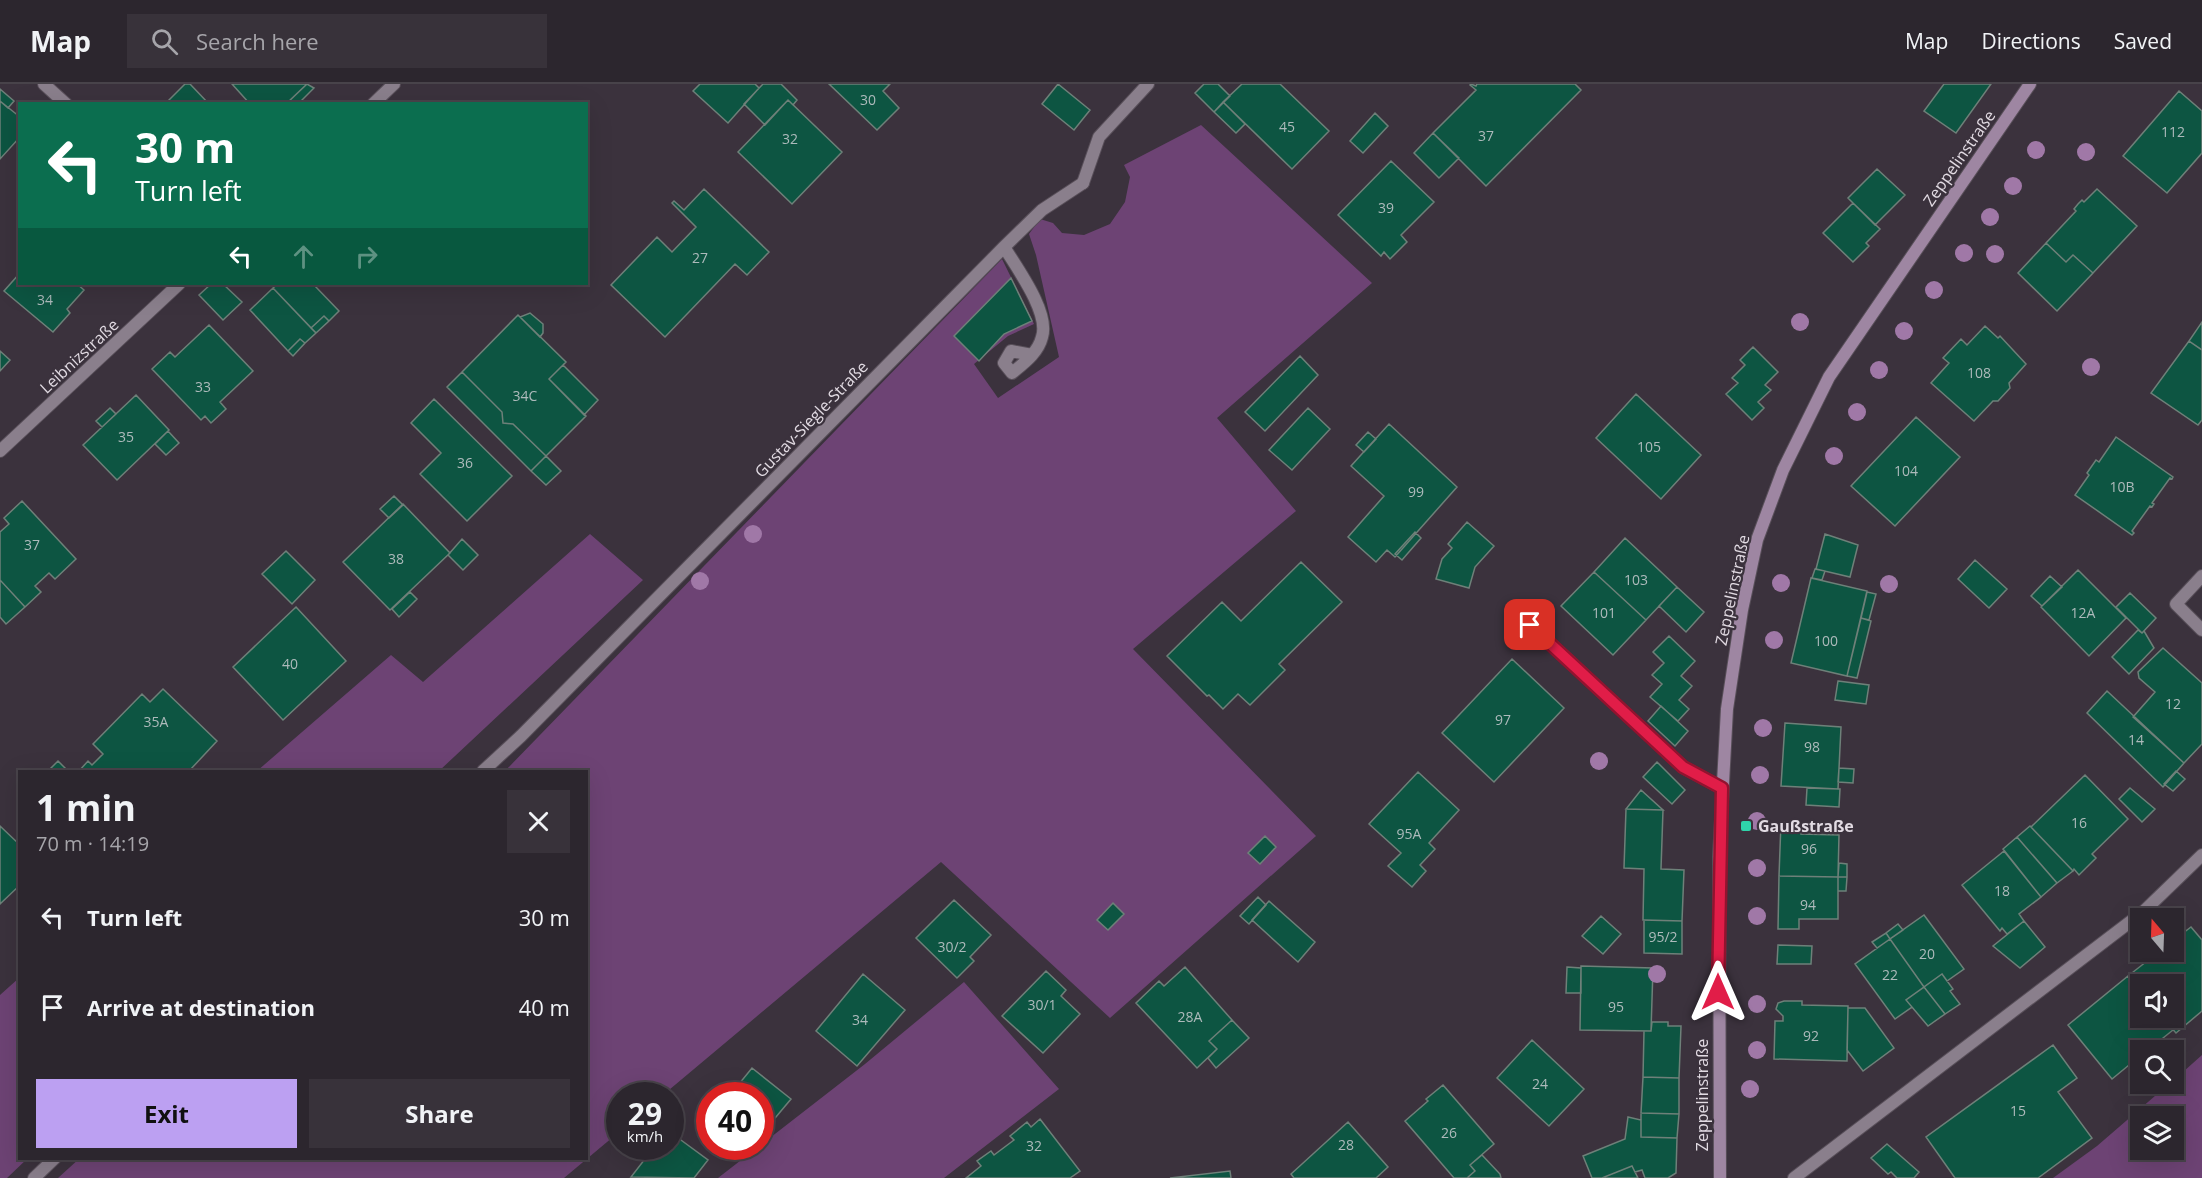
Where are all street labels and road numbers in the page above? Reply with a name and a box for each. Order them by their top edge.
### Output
street label: Zeppelinstraße [1918,106,2000,210]
street label: Leibnizstraße [35,314,123,398]
street label: Gustav-Siegle-Straße [749,356,873,482]
street label: Zeppelinstraße [1710,533,1754,647]
street label: Zeppelinstraße [1691,1039,1713,1151]

